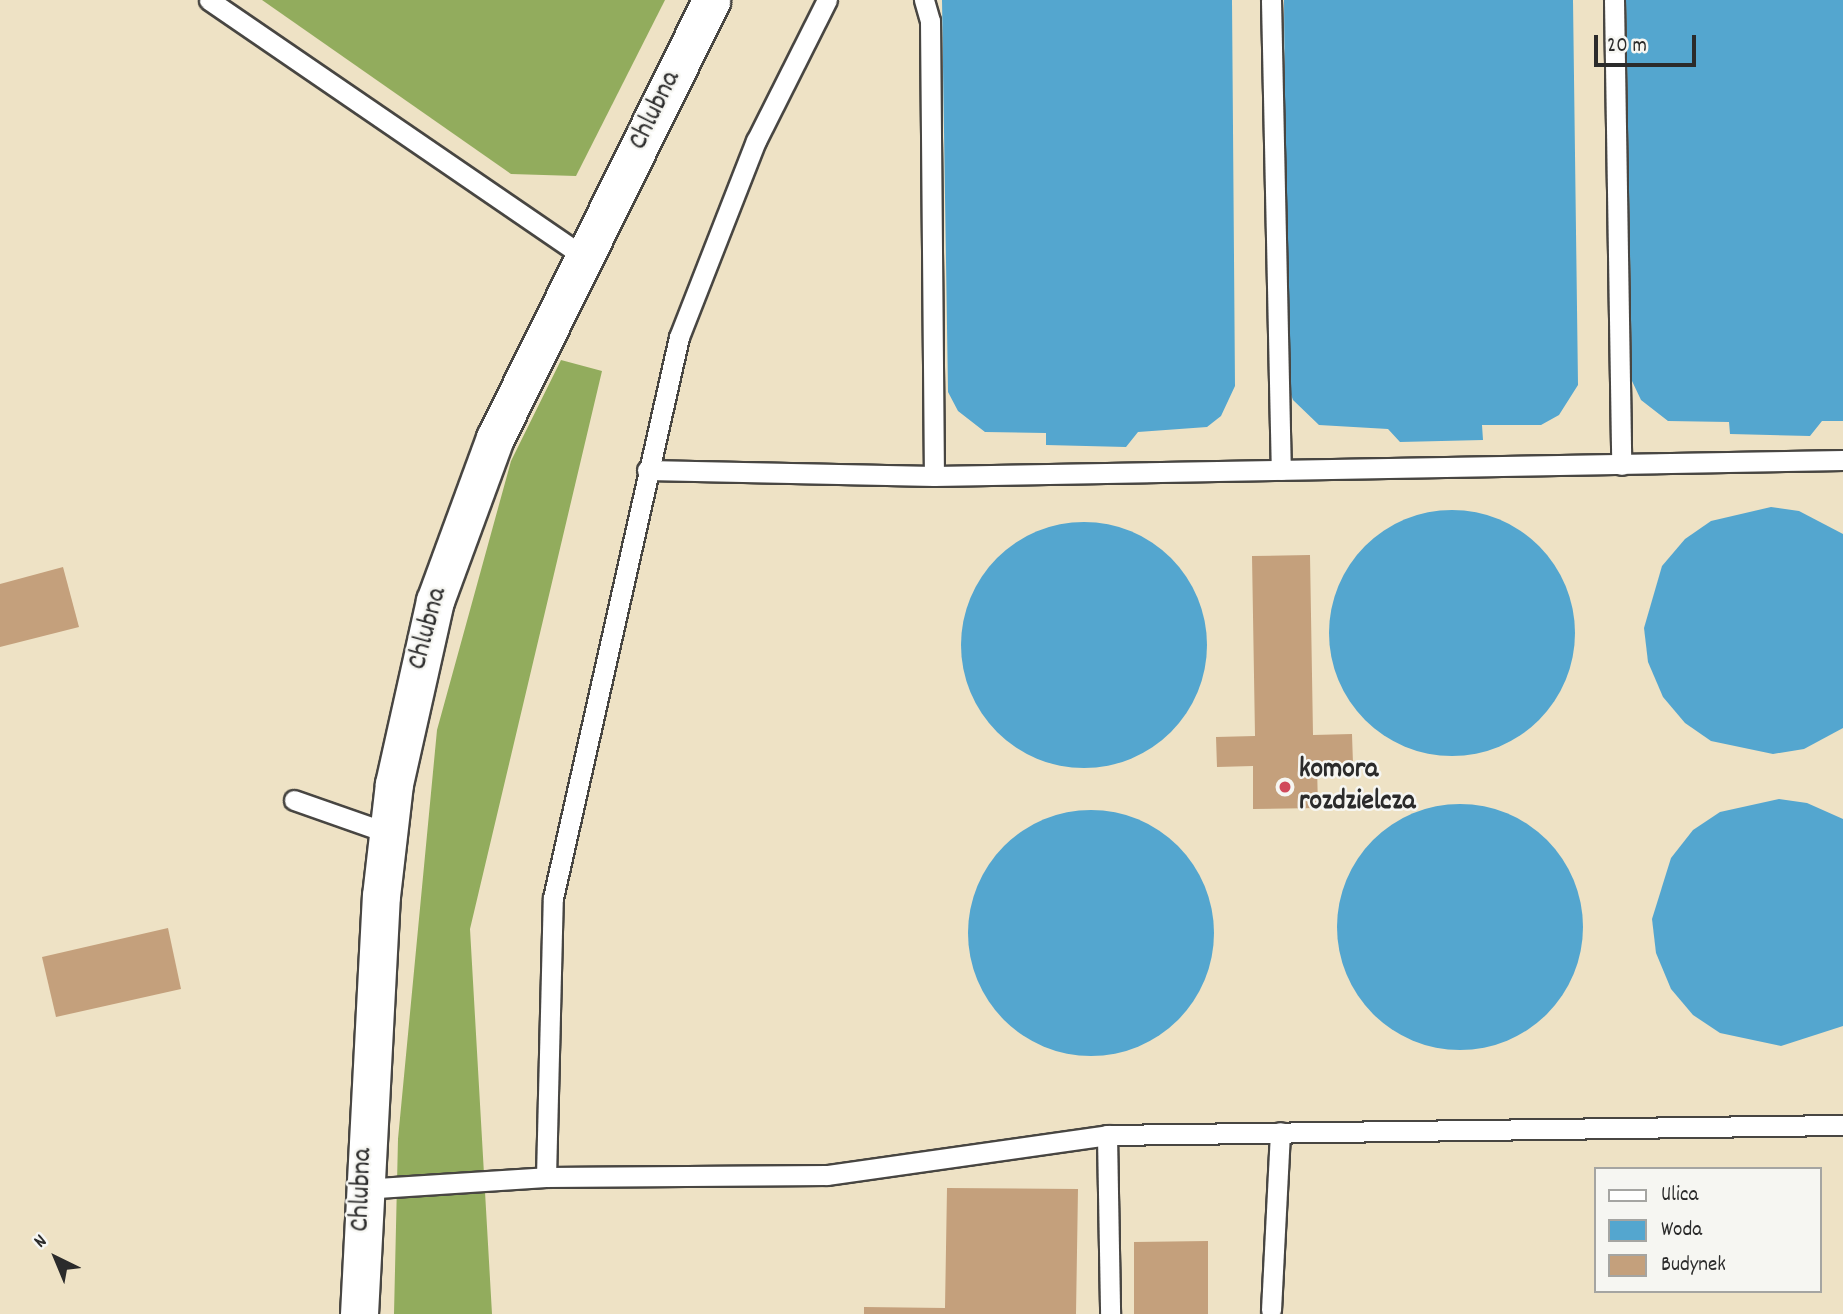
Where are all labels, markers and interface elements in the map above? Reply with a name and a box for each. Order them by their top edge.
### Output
scale bar [1598,21,1700,65]
text: 20 m [1607,32,1647,62]
street label: Chlubna [623,66,689,156]
street label: Chlubna [402,584,456,674]
place label: komora rozdzielcza [1299,754,1415,820]
marker: komora rozdzielcza [1277,779,1293,795]
street label: Chlubna [345,1148,381,1232]
legend [1594,1167,1822,1293]
text: Ulica [1661,1181,1698,1211]
text: Woda [1661,1216,1702,1246]
north arrow [21,1223,91,1293]
text: N [29,1229,54,1255]
text: Budynek [1661,1251,1726,1281]

